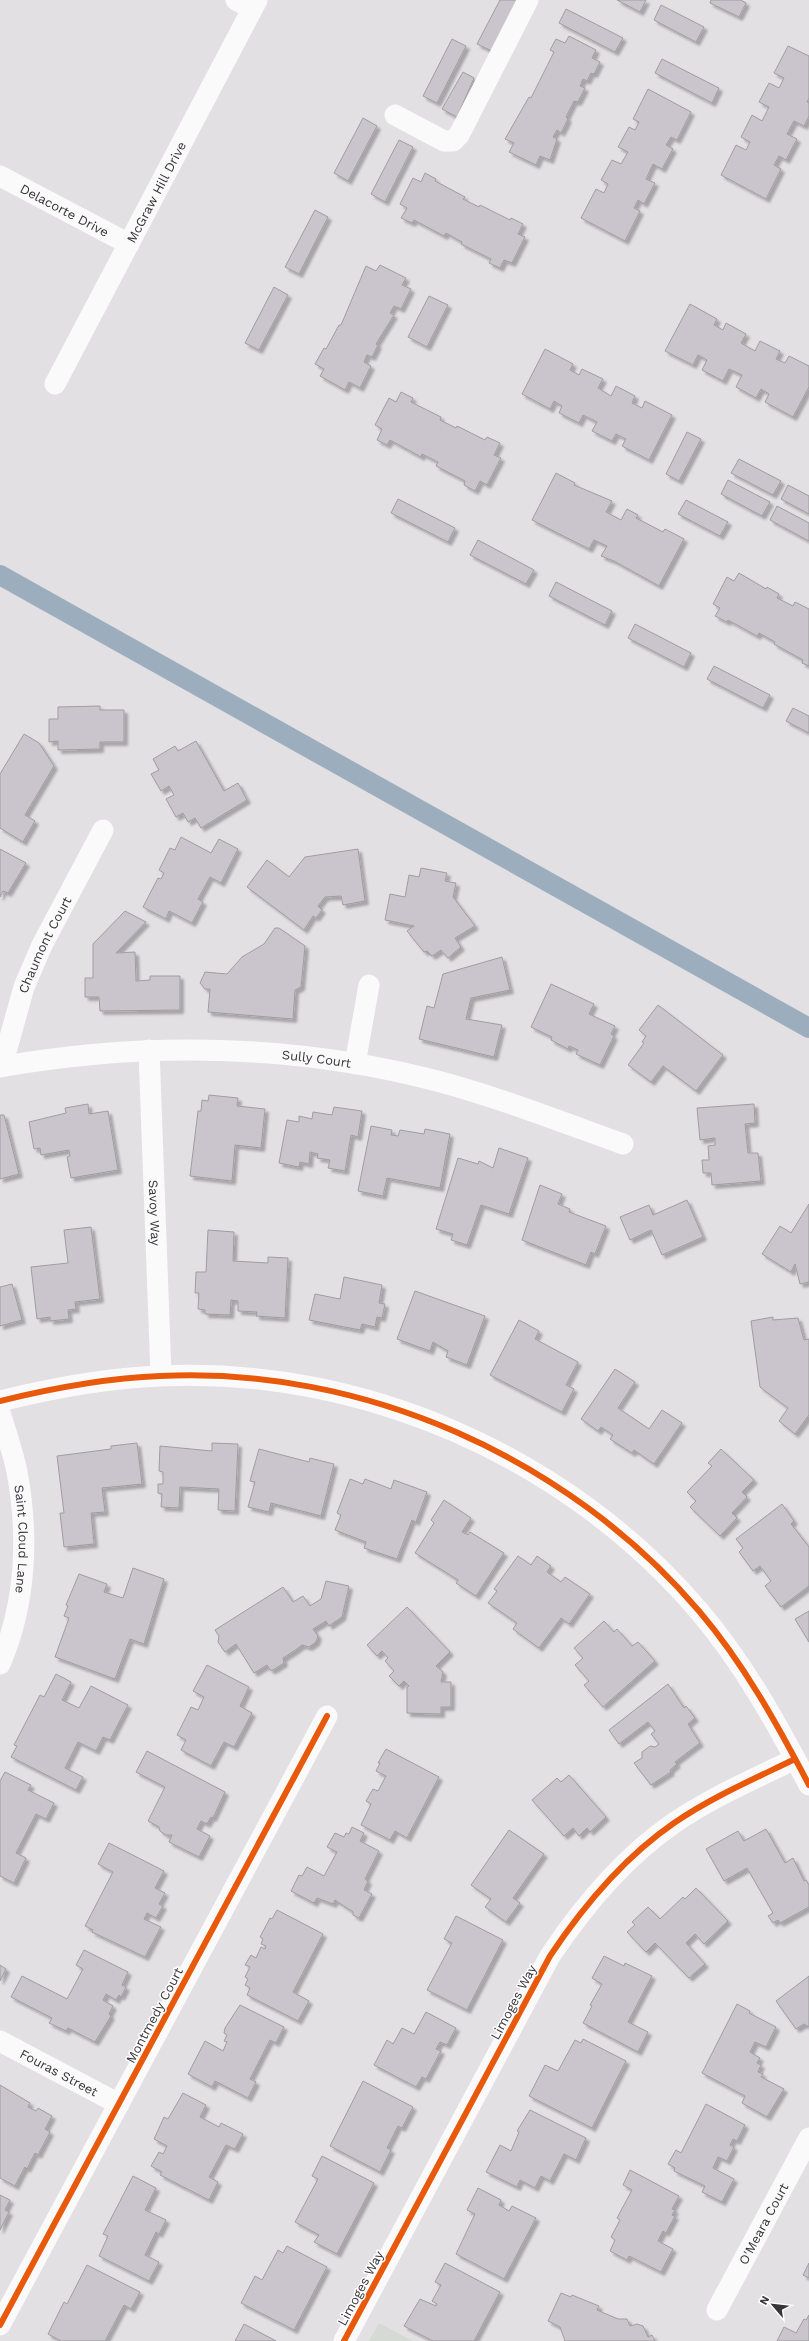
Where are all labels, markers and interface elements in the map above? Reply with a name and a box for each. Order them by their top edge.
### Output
street label: McGraw Hill Drive [124,139,189,245]
street label: Delacorte Drive [17,181,111,240]
street label: Chaumont Court [16,893,75,995]
street label: Sully Court [281,1047,353,1071]
street label: Savoy Way [146,1180,163,1246]
street label: Saint Cloud Lane [11,1484,31,1594]
street label: Limoges Way [487,1962,540,2042]
street label: Montmedy Court [123,1964,186,2066]
street label: Fouras Street [17,2046,101,2100]
street label: O'Meara Court [736,2180,792,2267]
street label: Limoges Way [334,2248,387,2328]
north arrow [753,2285,793,2325]
text: N [757,2294,772,2307]

